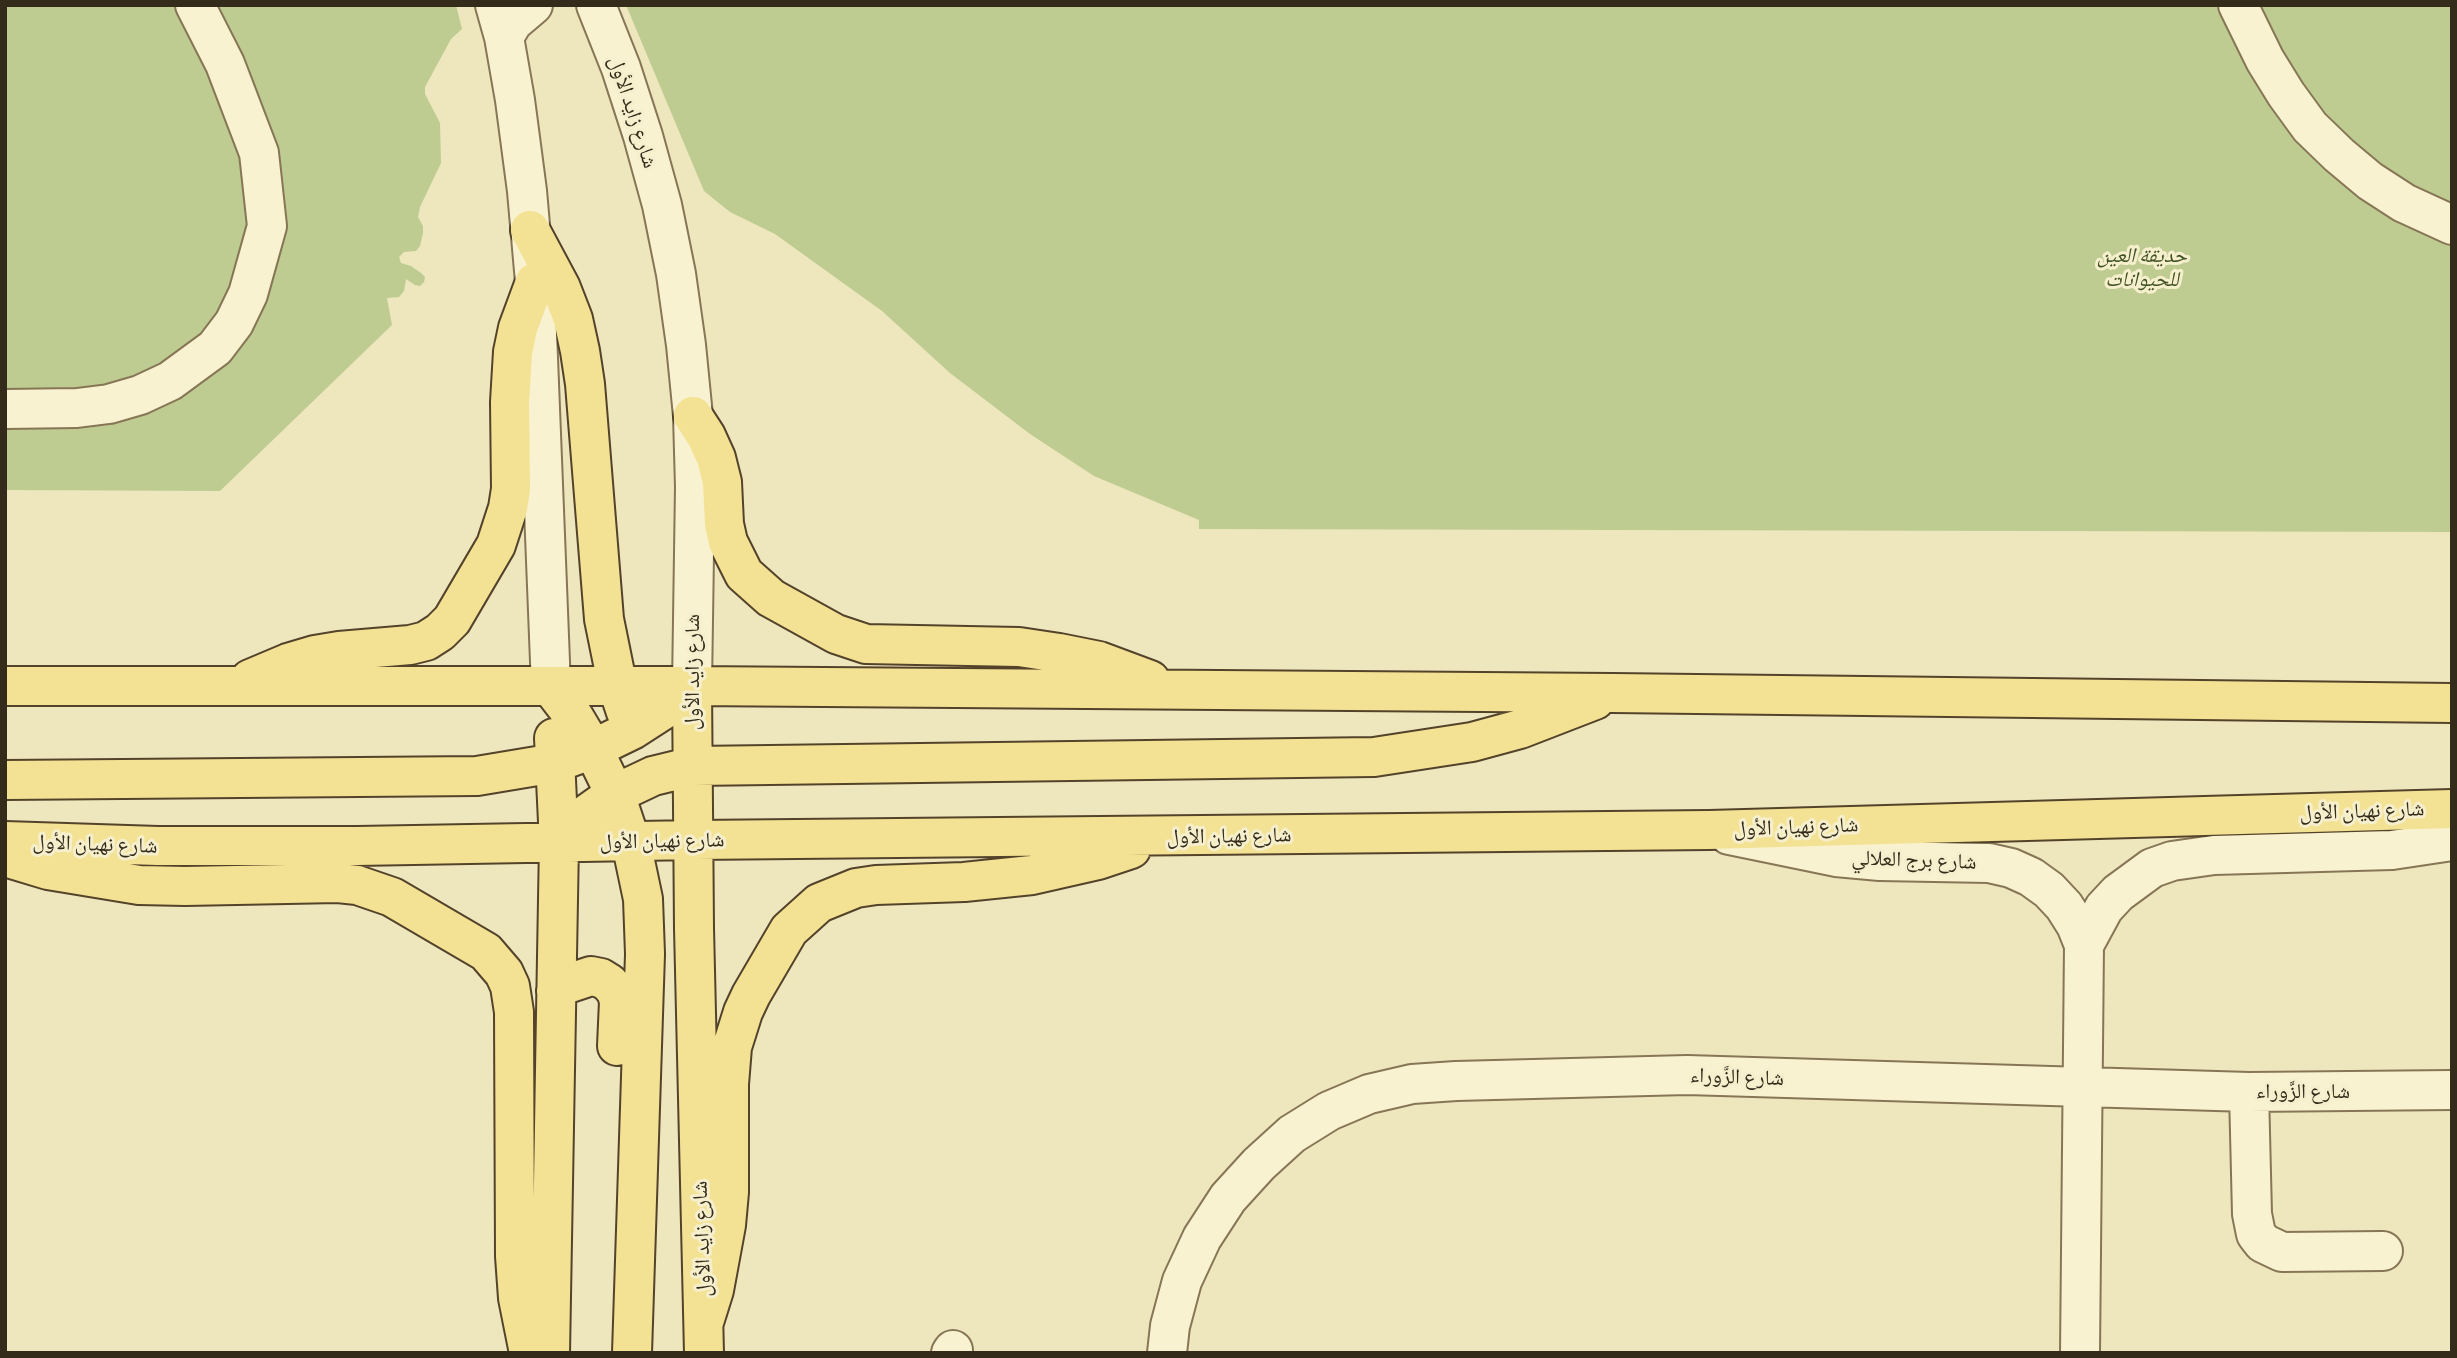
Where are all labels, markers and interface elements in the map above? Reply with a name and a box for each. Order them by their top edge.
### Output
street label: شارع زايد الأول [603,53,663,171]
park label: حديقة العين للحيوانات [2097,243,2187,293]
street label: شارع زايد الأول [680,614,706,730]
street label: شارع نهيان الأول [2299,796,2425,826]
street label: شارع نهيان الأول [1733,812,1859,842]
street label: شارع نهيان الأول [1166,822,1292,850]
street label: شارع نهيان الأول [599,827,725,855]
street label: شارع نهيان الأول [32,829,158,859]
street label: شارع برج العلالي [1851,845,1977,875]
street label: شارع الزَّوراء [1690,1063,1784,1091]
street label: شارع الزَّوراء [2256,1079,2350,1105]
street label: شارع زايد الأول [687,1180,717,1298]

